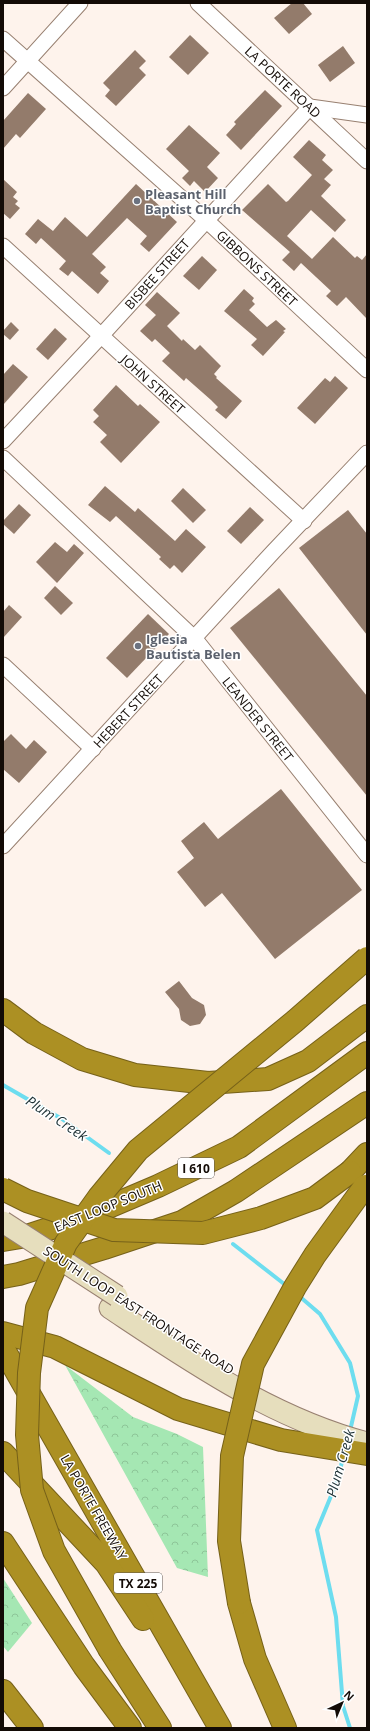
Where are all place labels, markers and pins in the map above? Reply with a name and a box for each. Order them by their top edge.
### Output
place label: Pleasant Hill Baptist Church [145,185,241,218]
marker: Pleasant Hill Baptist Church [132,196,142,206]
place label: Iglesia Bautista Belen [146,630,241,663]
marker: Iglesia Bautista Belen [133,641,143,651]

